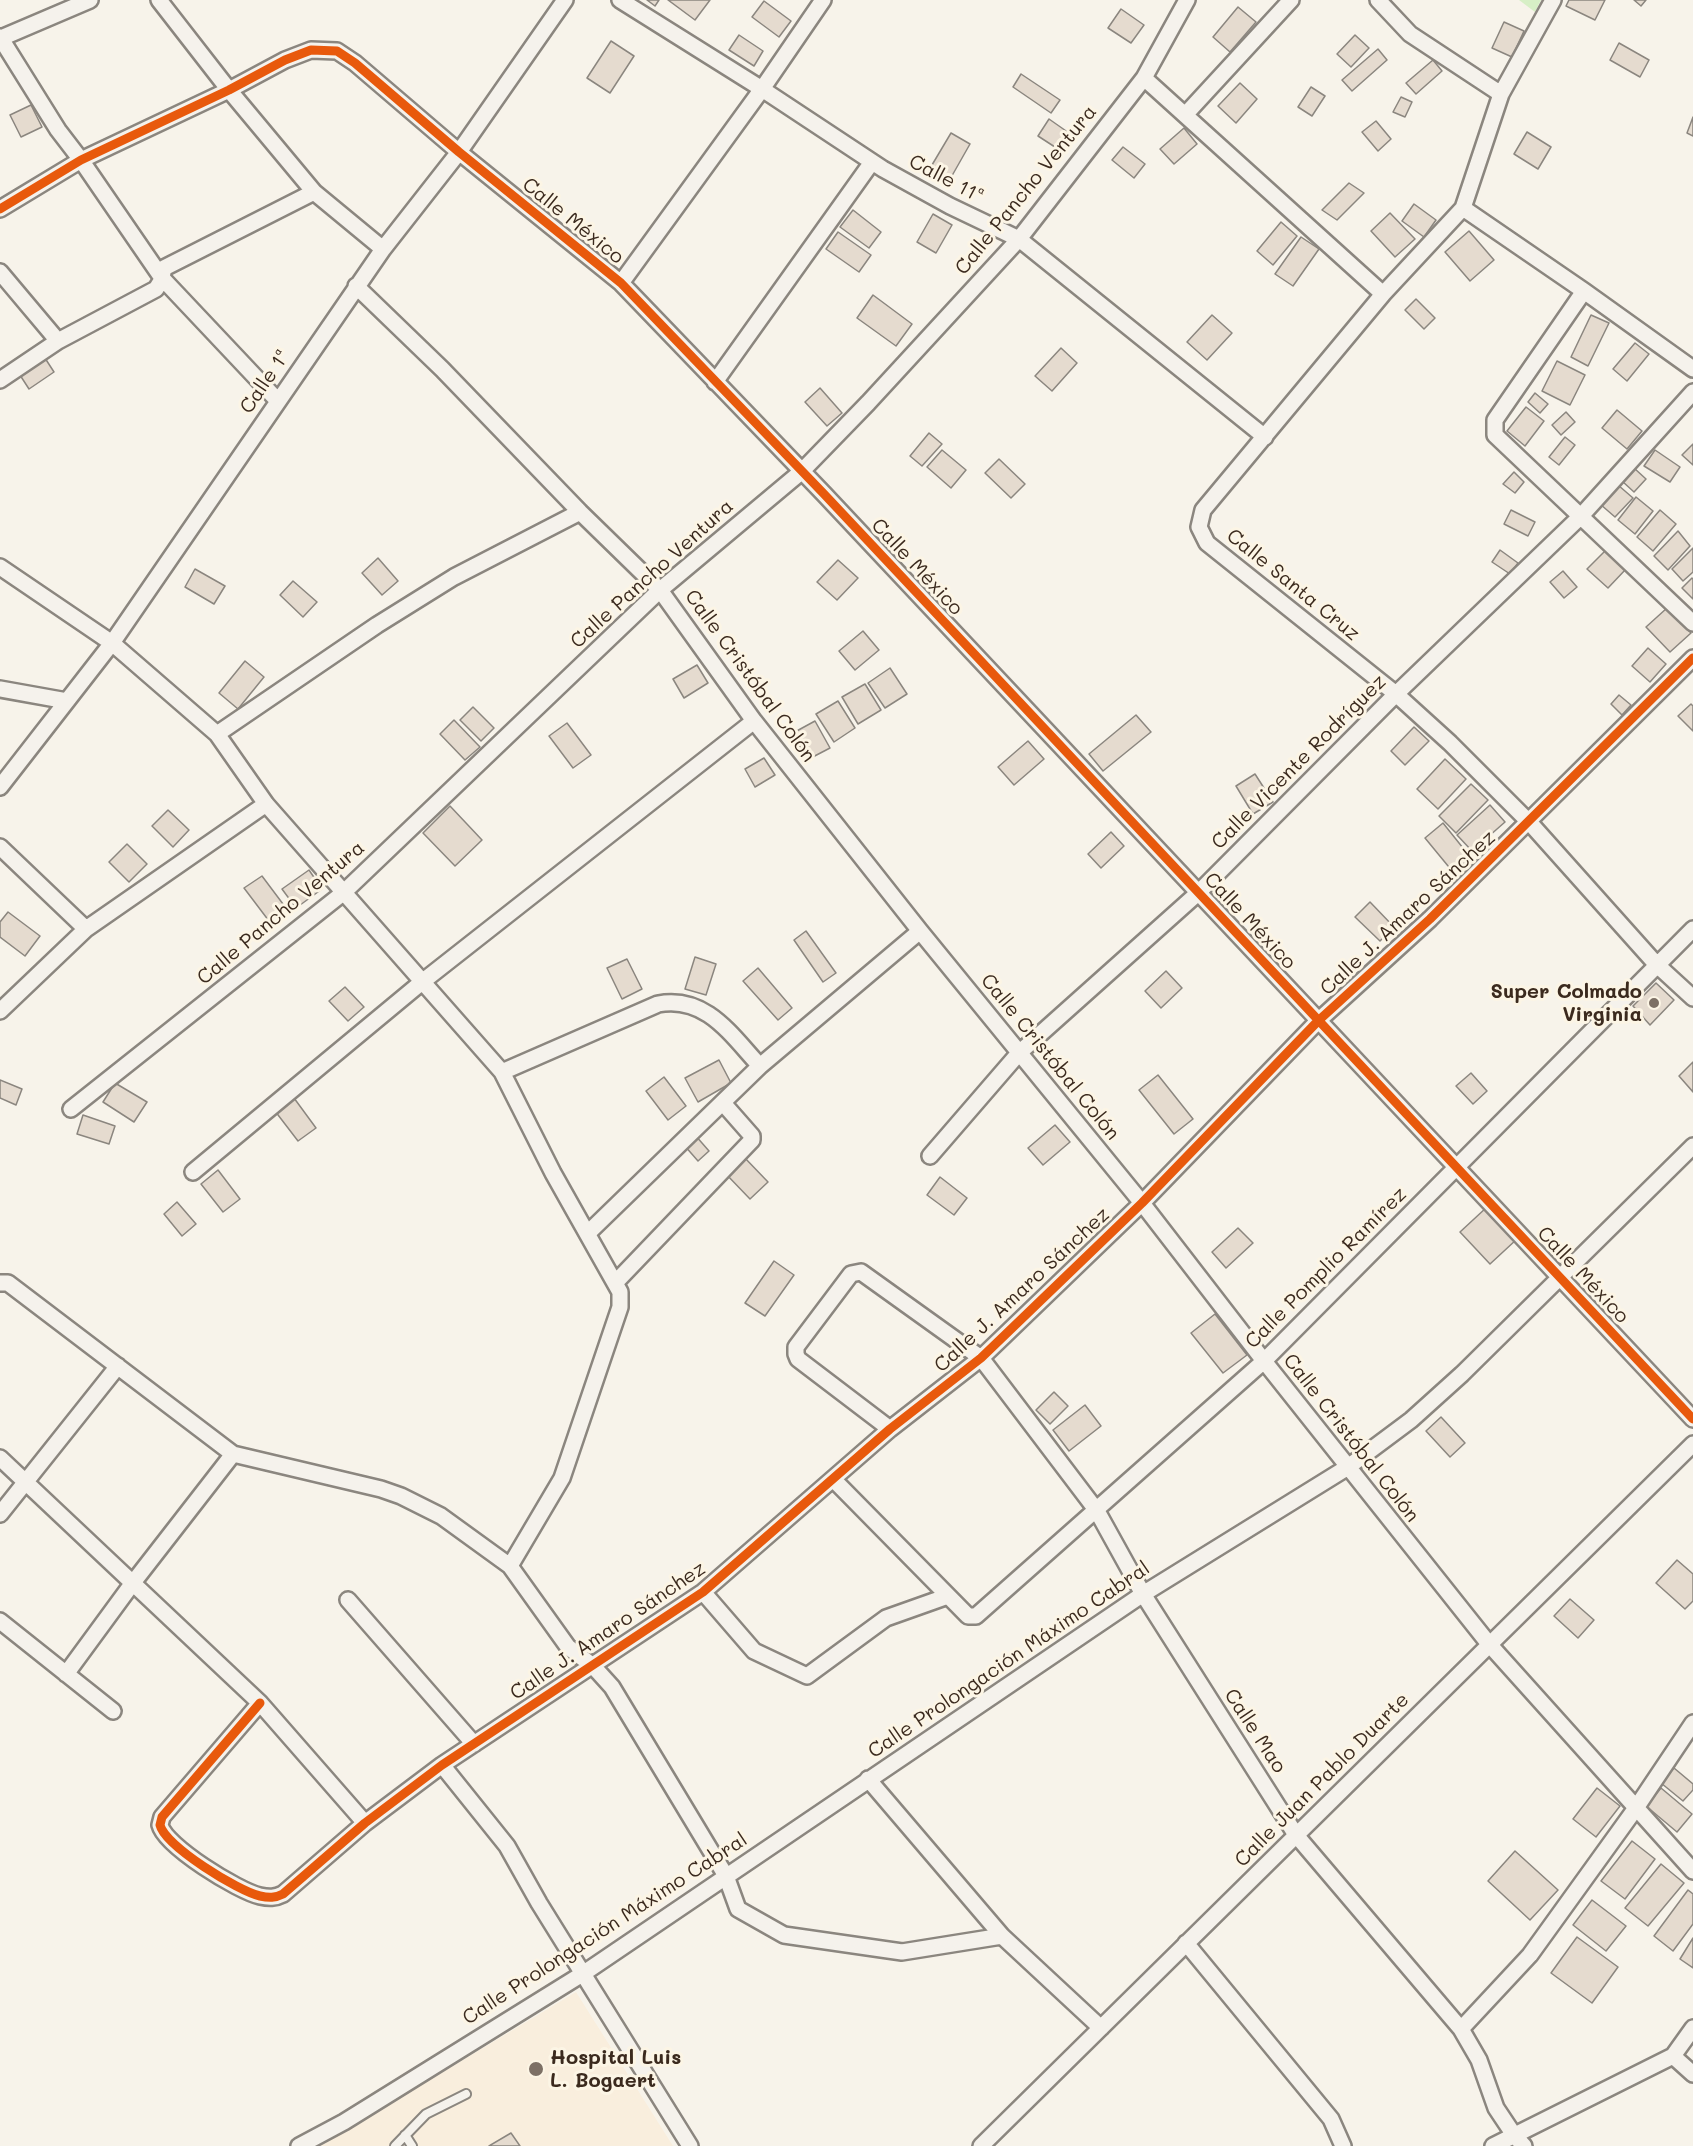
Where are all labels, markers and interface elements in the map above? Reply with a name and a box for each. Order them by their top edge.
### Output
street label: Calle Pancho Ventura [950,100,1102,280]
street label: Calle 11ª [905,149,987,209]
street label: Calle México [517,173,629,269]
street label: Calle 1ª [235,346,295,418]
street label: Calle Pancho Ventura [566,494,738,654]
street label: Calle México [866,514,968,620]
street label: Calle Santa Cruz [1222,524,1364,646]
street label: Calle Cristóbal Colón [679,585,821,767]
street label: Calle Vicente Rodríguez [1207,670,1391,854]
street label: Calle J. Amaro Sánchez [1315,826,1501,1000]
street label: Calle Pancho Ventura [192,836,370,990]
street label: Calle México [1199,868,1301,974]
street label: Calle Cristóbal Colón [976,969,1124,1145]
place label: Super Colmado Virginia [1491,980,1642,1027]
marker: Super Colmado Virginia [1647,996,1661,1010]
street label: Calle Pomplio Ramírez [1240,1182,1412,1354]
street label: Calle J. Amaro Sánchez [929,1203,1115,1377]
street label: Calle México [1532,1222,1634,1328]
street label: Calle Cristóbal Colón [1278,1349,1424,1527]
street label: Calle Prolongación Máximo Cabral [864,1556,1154,1764]
street label: Calle J. Amaro Sánchez [506,1557,710,1705]
street label: Calle Mao [1219,1684,1291,1778]
street label: Calle Juan Pablo Duarte [1230,1688,1414,1872]
street label: Calle Prolongación Máximo Cabral [458,1828,752,2030]
place label: Hospital Luis L. Bogaert [550,2046,681,2093]
marker: Hospital Luis L. Bogaert [527,2060,545,2078]

